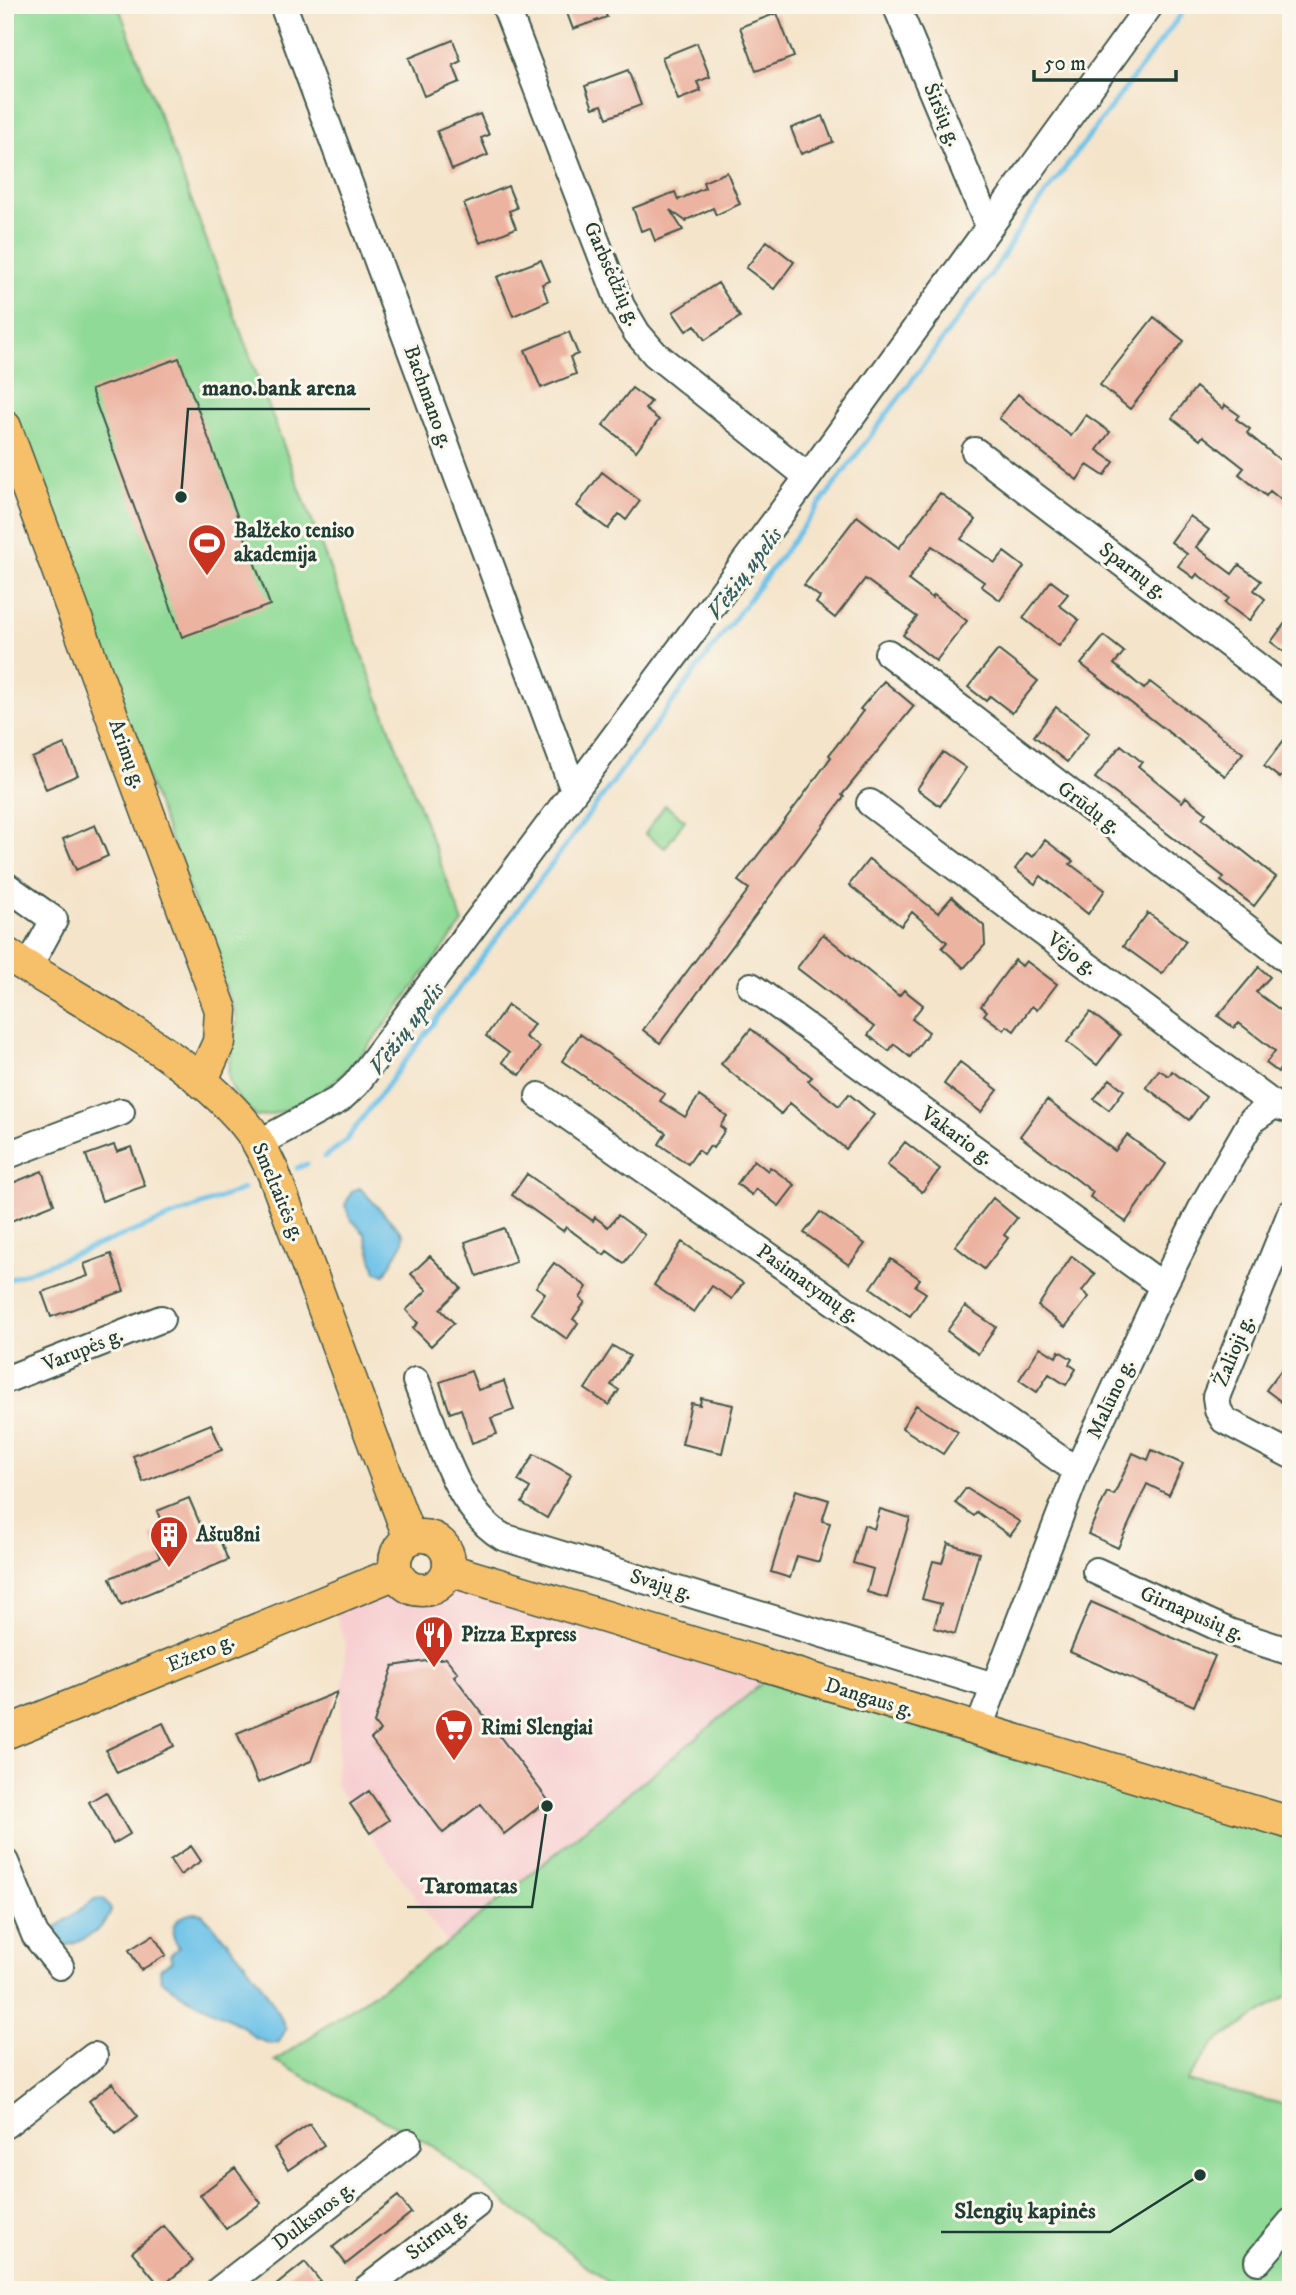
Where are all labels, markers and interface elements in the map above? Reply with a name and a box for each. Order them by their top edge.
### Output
scale bar [1034,38,1175,82]
text: 50 m [1044,51,1086,77]
street label: Širšių g. [917,79,969,151]
street label: Garbsėdžių g. [577,218,647,330]
street label: Bachmano g. [397,342,459,452]
callout: mano.bank arena [188,365,370,409]
text: mano.bank arena [202,374,357,403]
place label: Balžeko teniso akademija [234,518,354,569]
water label: Vėžių upelis [701,521,790,626]
sports icon: Balžeko teniso akademija [186,522,228,577]
street label: Sparnų g. [1094,537,1172,605]
street label: Arimų g. [102,716,152,792]
street label: Grūdų g. [1052,776,1126,840]
street label: Vėjo g. [1041,926,1102,981]
water label: Vėžių upelis [363,976,452,1081]
street label: Vakario g. [915,1100,998,1171]
street label: Smeltaitės g. [246,1139,310,1245]
street label: Pasimatymų g. [751,1239,865,1329]
street label: Žalioji g. [1206,1311,1260,1390]
street label: Varupės g. [38,1322,127,1378]
street label: Malūno g. [1081,1355,1141,1443]
building icon: Aštu8ni [148,1514,190,1569]
place label: Aštu8ni [195,1522,261,1548]
street label: Svajų g. [627,1563,695,1607]
street label: Girnapusių g. [1136,1580,1248,1648]
restaurant icon: Pizza Express [413,1614,455,1669]
place label: Pizza Express [461,1622,576,1648]
street label: Ežero g. [163,1628,239,1678]
street label: Dangaus g. [821,1672,917,1724]
supermarket icon: Rimi Slengiai [433,1707,475,1762]
place label: Rimi Slengiai [481,1715,594,1741]
callout: Taromatas [407,1863,532,1907]
text: Taromatas [420,1872,518,1901]
street label: Dulksnos g. [268,2176,360,2256]
callout: Slengių kapinės [941,2188,1110,2232]
text: Slengių kapinės [954,2197,1096,2226]
street label: Stirnų g. [401,2202,473,2266]

